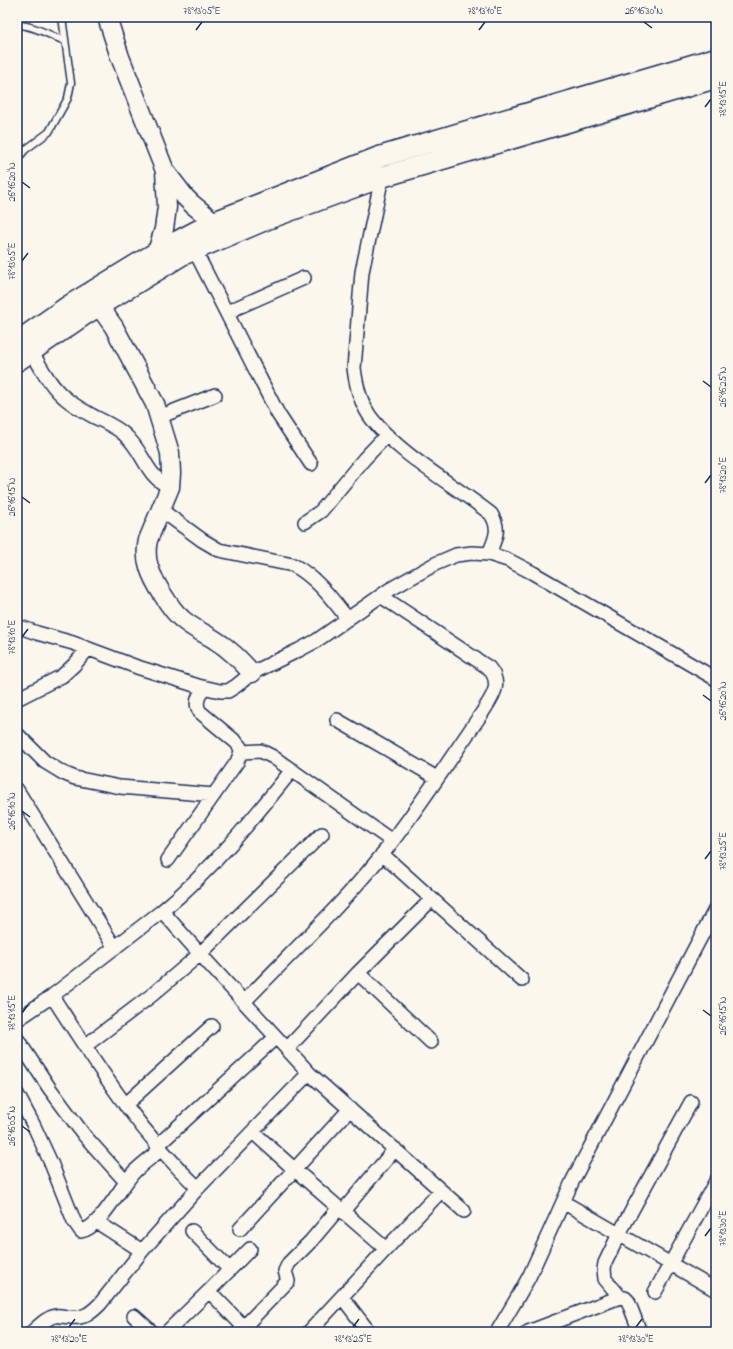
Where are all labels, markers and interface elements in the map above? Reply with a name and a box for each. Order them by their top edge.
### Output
text: 78°13'05"E [183,4,221,19]
text: 78°13'10"E [468,4,502,19]
text: 26°16'30"N [625,4,663,19]
text: 78°13'15"E [716,81,731,117]
text: 26°16'20"N [5,162,20,202]
text: 78°13'05"E [5,242,20,280]
text: 26°16'25"N [716,367,731,407]
text: 78°13'20"E [716,457,731,493]
text: 26°16'15"N [5,477,20,516]
text: 78°13'10"E [5,620,20,654]
text: 26°16'20"N [716,681,731,721]
text: 26°16'10"N [5,792,20,830]
text: 78°13'25"E [716,832,731,870]
text: 78°13'15"E [5,995,20,1031]
text: 26°16'15"N [716,996,731,1035]
text: 26°16'05"N [5,1106,20,1146]
text: 78°13'30"E [716,1210,731,1246]
text: 78°13'20"E [51,1332,87,1347]
text: 78°13'25"E [334,1332,372,1347]
text: 78°13'30"E [618,1332,654,1347]

